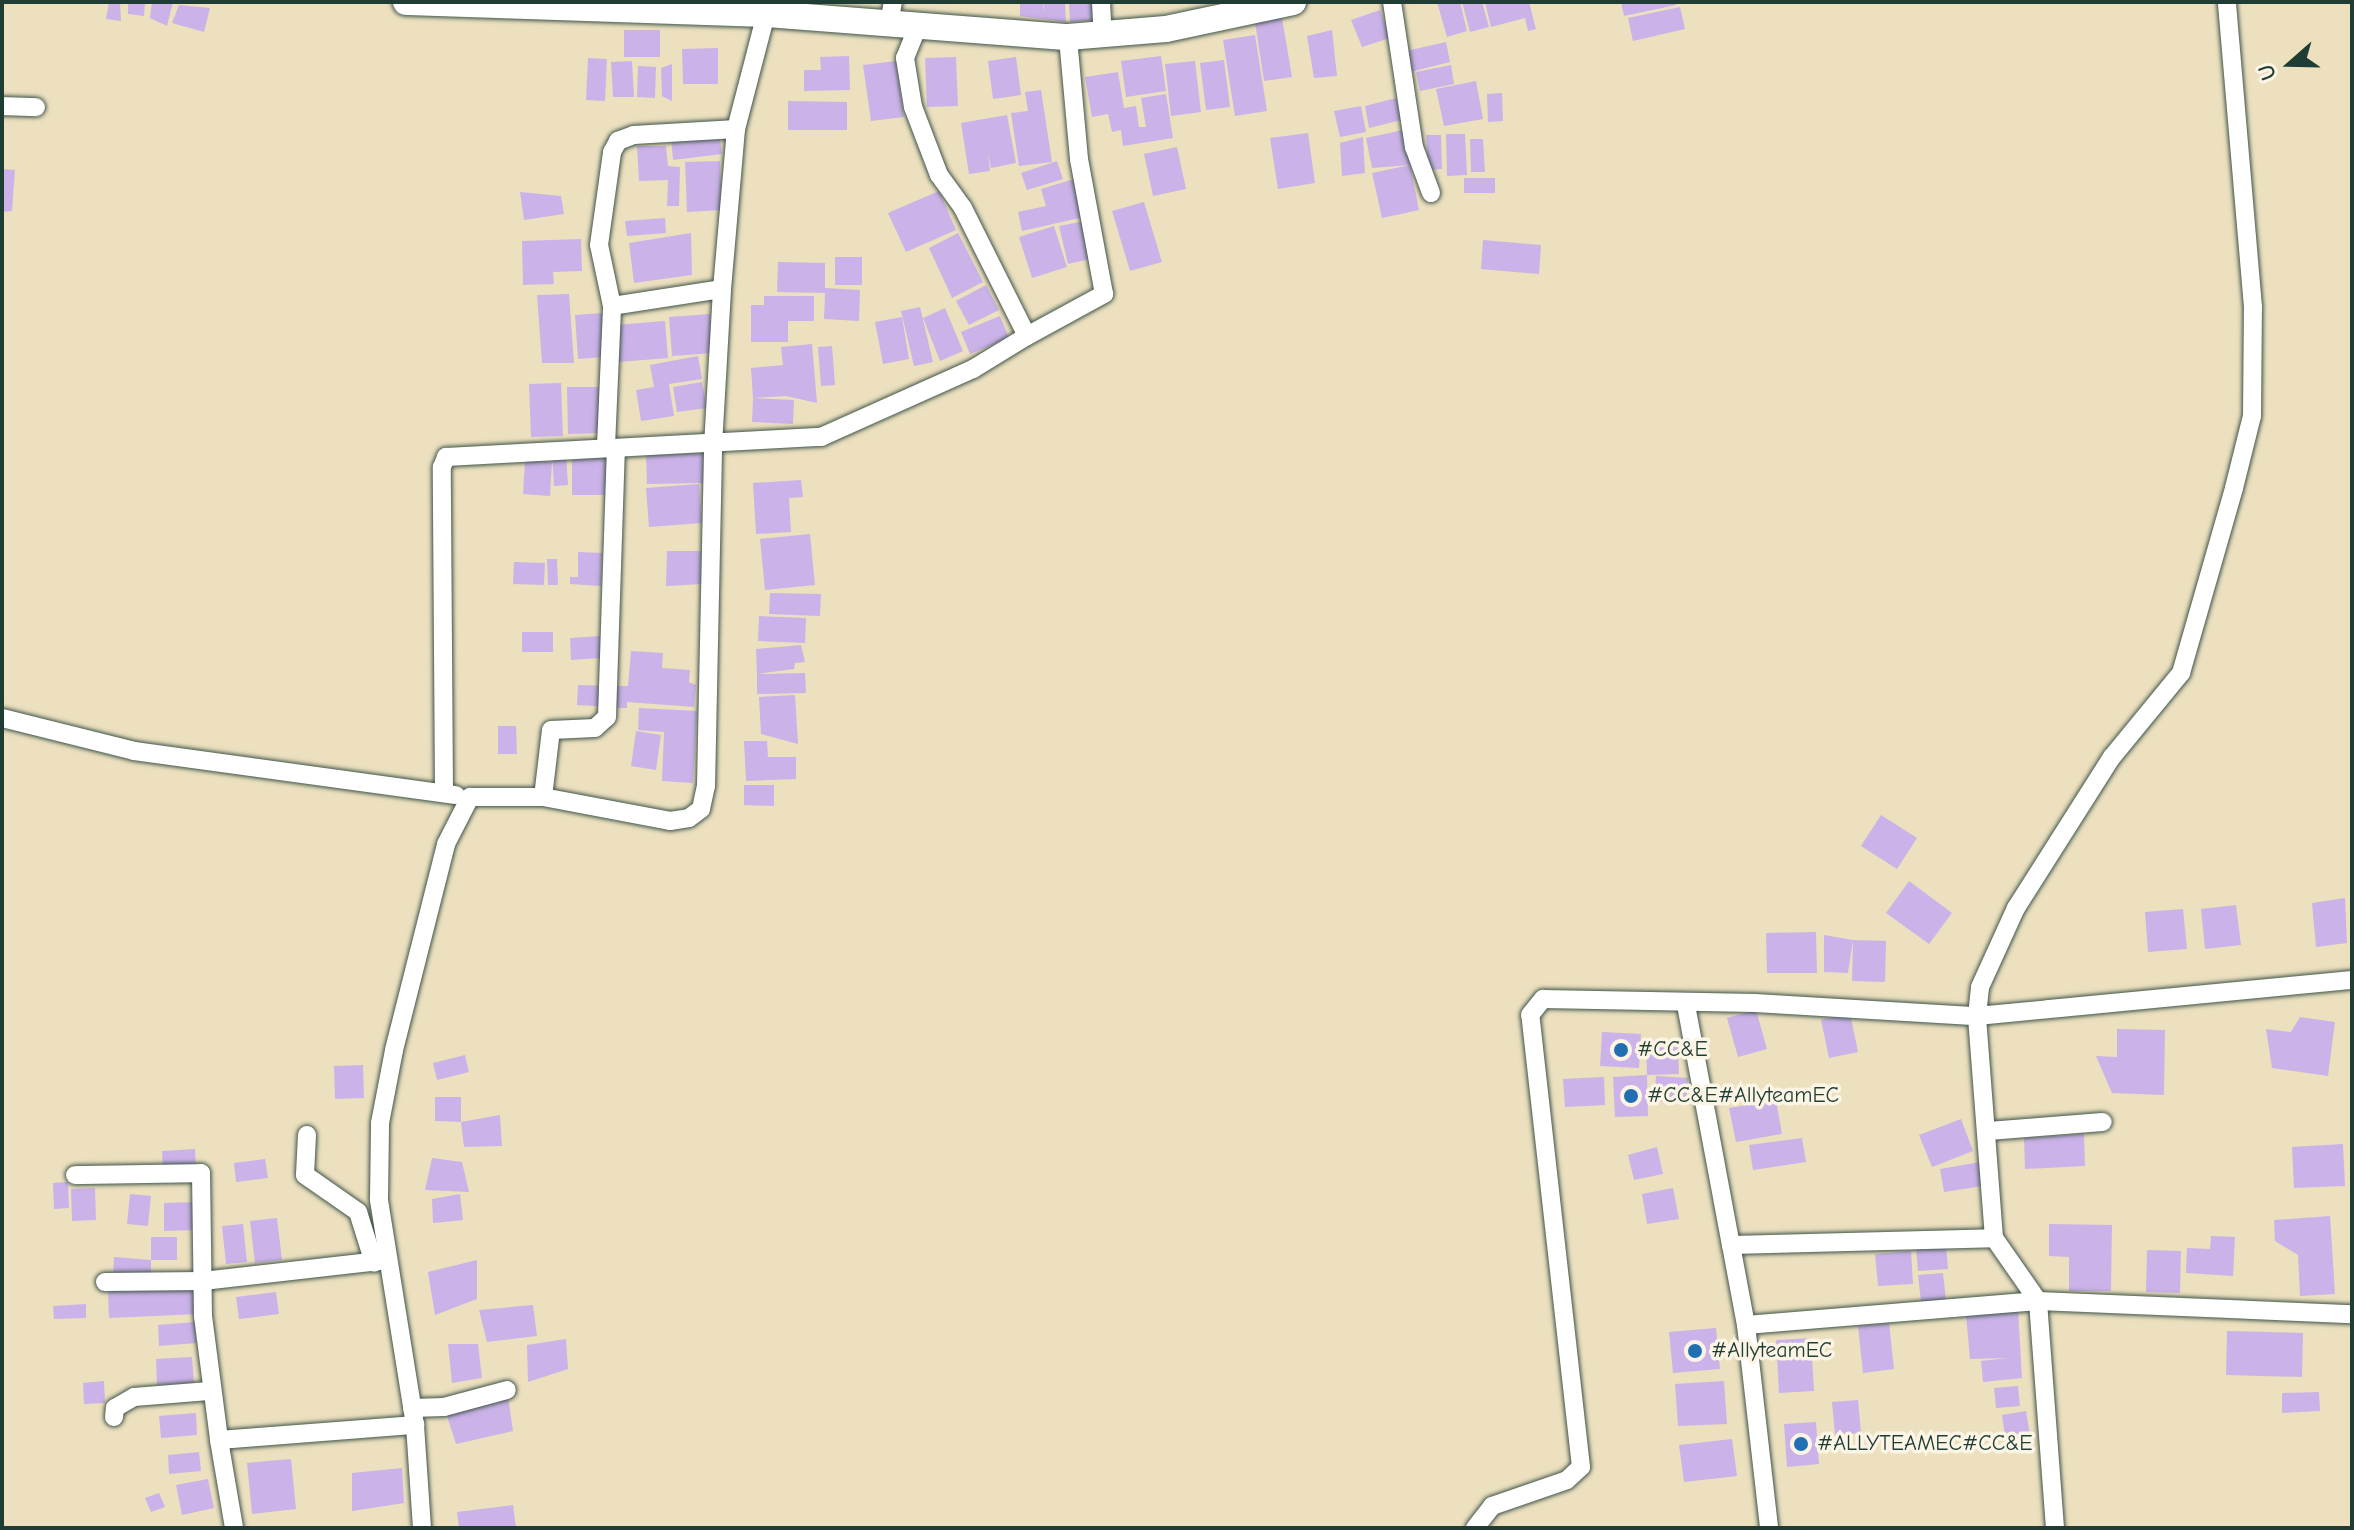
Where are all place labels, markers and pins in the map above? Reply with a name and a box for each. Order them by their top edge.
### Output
place label: #CC&E [1637,1037,1708,1063]
marker: #CC&E [1612,1041,1630,1059]
place label: #CC&E#AllyteamEC [1647,1083,1839,1109]
marker: #CC&E#AllyteamEC [1622,1087,1640,1105]
place label: #AllyteamEC [1711,1338,1832,1364]
marker: #AllyteamEC [1686,1342,1704,1360]
place label: #ALLYTEAMEC#CC&E [1817,1431,2033,1457]
marker: #ALLYTEAMEC#CC&E [1792,1435,1810,1453]

